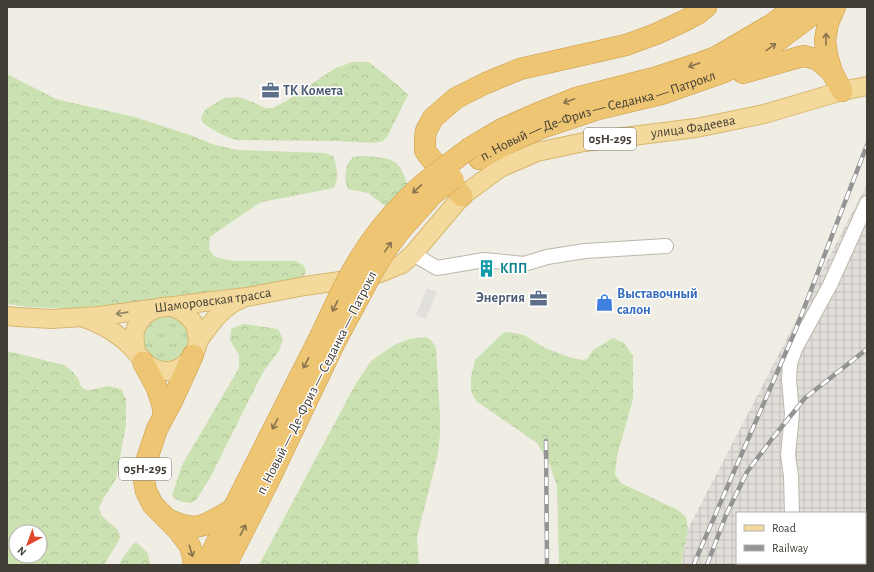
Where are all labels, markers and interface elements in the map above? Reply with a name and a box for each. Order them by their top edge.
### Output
one-way arrow [822,33,830,46]
one-way arrow [765,43,776,51]
one-way arrow [688,62,701,69]
street label: п. Новый — Де-Фриз — Седанка — Патрокл [478,69,717,164]
office icon: ТК Комета [260,81,280,101]
place label: ТК Комета [283,84,344,98]
one-way arrow [564,98,576,105]
street label: улица Фадеева [649,113,737,141]
road number: 05Н-295 [584,128,636,150]
one-way arrow [413,184,423,193]
one-way arrow [384,242,392,253]
building icon: КПП [477,259,497,279]
place label: КПП [500,262,527,276]
street label: п. Новый — Де-Фриз — Седанка — Патрокл [254,269,380,497]
street label: Шаморовская трасса [154,285,273,316]
place label: Выставочный салон [617,287,698,317]
office icon: Энергия [528,288,548,308]
place label: Энергия [476,291,525,305]
shop icon: Выставочный салон [594,292,614,312]
one-way arrow [331,299,338,311]
one-way arrow [116,309,129,317]
one-way arrow [302,357,310,369]
one-way arrow [271,418,278,430]
road number: 05Н-295 [119,458,171,480]
legend [736,512,866,564]
text: Road [772,522,796,534]
north arrow [8,524,48,564]
one-way arrow [240,524,247,536]
text: Railway [772,542,808,555]
text: N [15,545,28,558]
one-way arrow [188,545,195,558]

